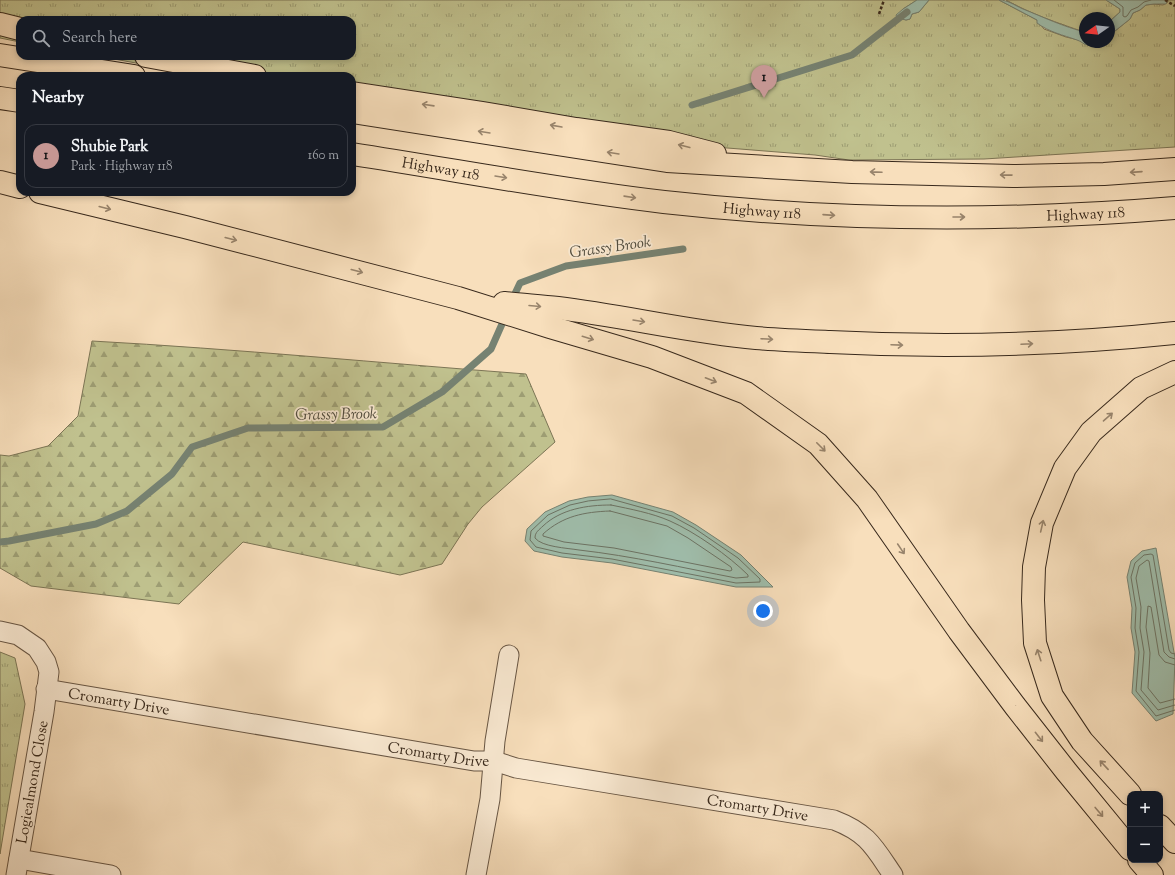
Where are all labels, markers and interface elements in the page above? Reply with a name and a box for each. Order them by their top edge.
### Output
north arrow [1079,12,1115,48]
search box [16,16,356,60]
icon: search [30,27,52,49]
text: Search here [62,28,137,49]
pin: 1 [751,65,777,98]
text: Nearby [32,86,84,110]
one-way arrow [422,101,435,109]
one-way arrow [550,122,563,130]
one-way arrow [478,128,491,136]
text: Shubie Park [71,137,148,158]
one-way arrow [678,142,691,150]
text: 1 [44,147,48,165]
text: 160 m [308,147,339,165]
one-way arrow [607,149,620,157]
street label: Highway 118 [400,153,481,187]
text: Park · Highway 118 [71,158,173,176]
one-way arrow [1130,168,1143,175]
one-way arrow [870,169,883,176]
one-way arrow [1000,172,1013,179]
one-way arrow [494,173,507,181]
one-way arrow [623,193,636,201]
street label: Highway 118 [722,199,802,225]
street label: Highway 118 [1046,203,1126,228]
one-way arrow [98,204,111,212]
one-way arrow [822,211,835,218]
one-way arrow [952,213,965,221]
water label: Grassy Brook [568,231,652,266]
one-way arrow [225,236,238,243]
one-way arrow [351,268,364,275]
one-way arrow [528,302,541,310]
one-way arrow [632,317,645,325]
one-way arrow [581,335,594,342]
one-way arrow [760,335,773,342]
one-way arrow [1020,340,1033,347]
one-way arrow [890,341,903,348]
one-way arrow [704,376,716,384]
water label: Grassy Brook [295,403,377,428]
one-way arrow [1103,412,1113,421]
one-way arrow [816,442,826,452]
one-way arrow [1039,520,1046,533]
one-way arrow [897,543,905,554]
your location [753,601,773,621]
one-way arrow [1035,648,1042,661]
street label: Cromarty Drive [66,684,171,722]
street label: Logiealmond Close [12,719,55,846]
one-way arrow [1035,731,1043,742]
street label: Cromarty Drive [386,738,489,773]
one-way arrow [1099,760,1108,770]
street label: Cromarty Drive [705,790,810,828]
map controls [1127,791,1163,863]
button: + [1127,791,1163,827]
one-way arrow [1095,806,1104,817]
button: − [1127,827,1163,863]

